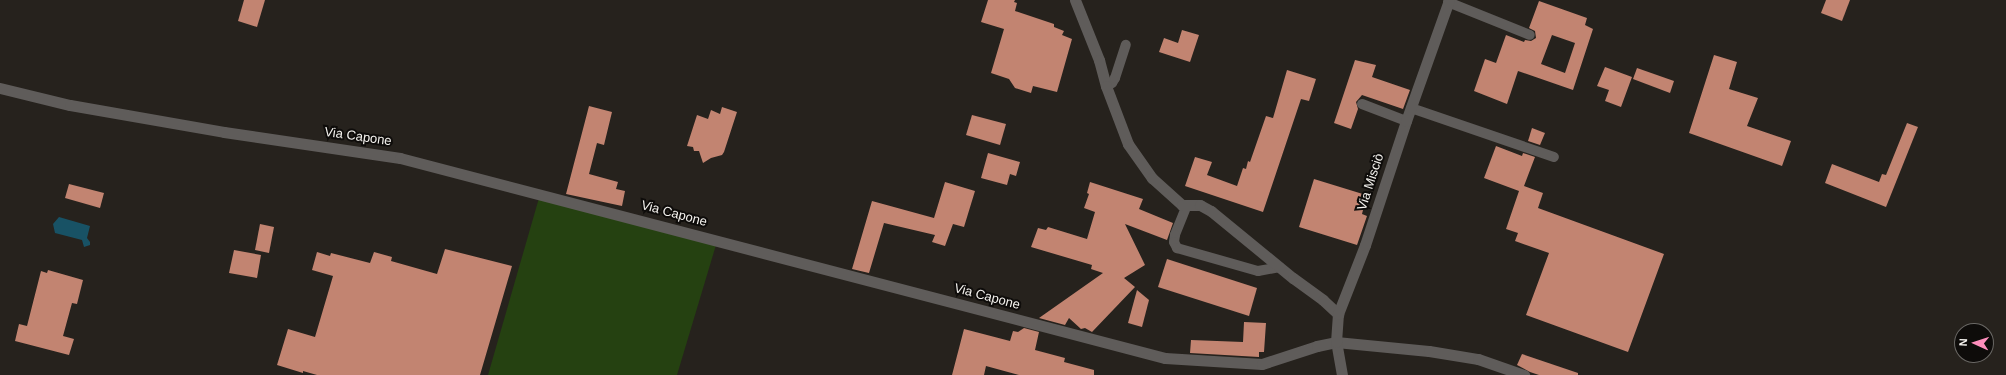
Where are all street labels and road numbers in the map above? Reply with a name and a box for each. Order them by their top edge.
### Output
street label: Via Capone [323,125,393,149]
street label: Via Misciò [1354,152,1388,212]
street label: Via Capone [639,198,709,230]
street label: Via Capone [952,281,1022,313]

